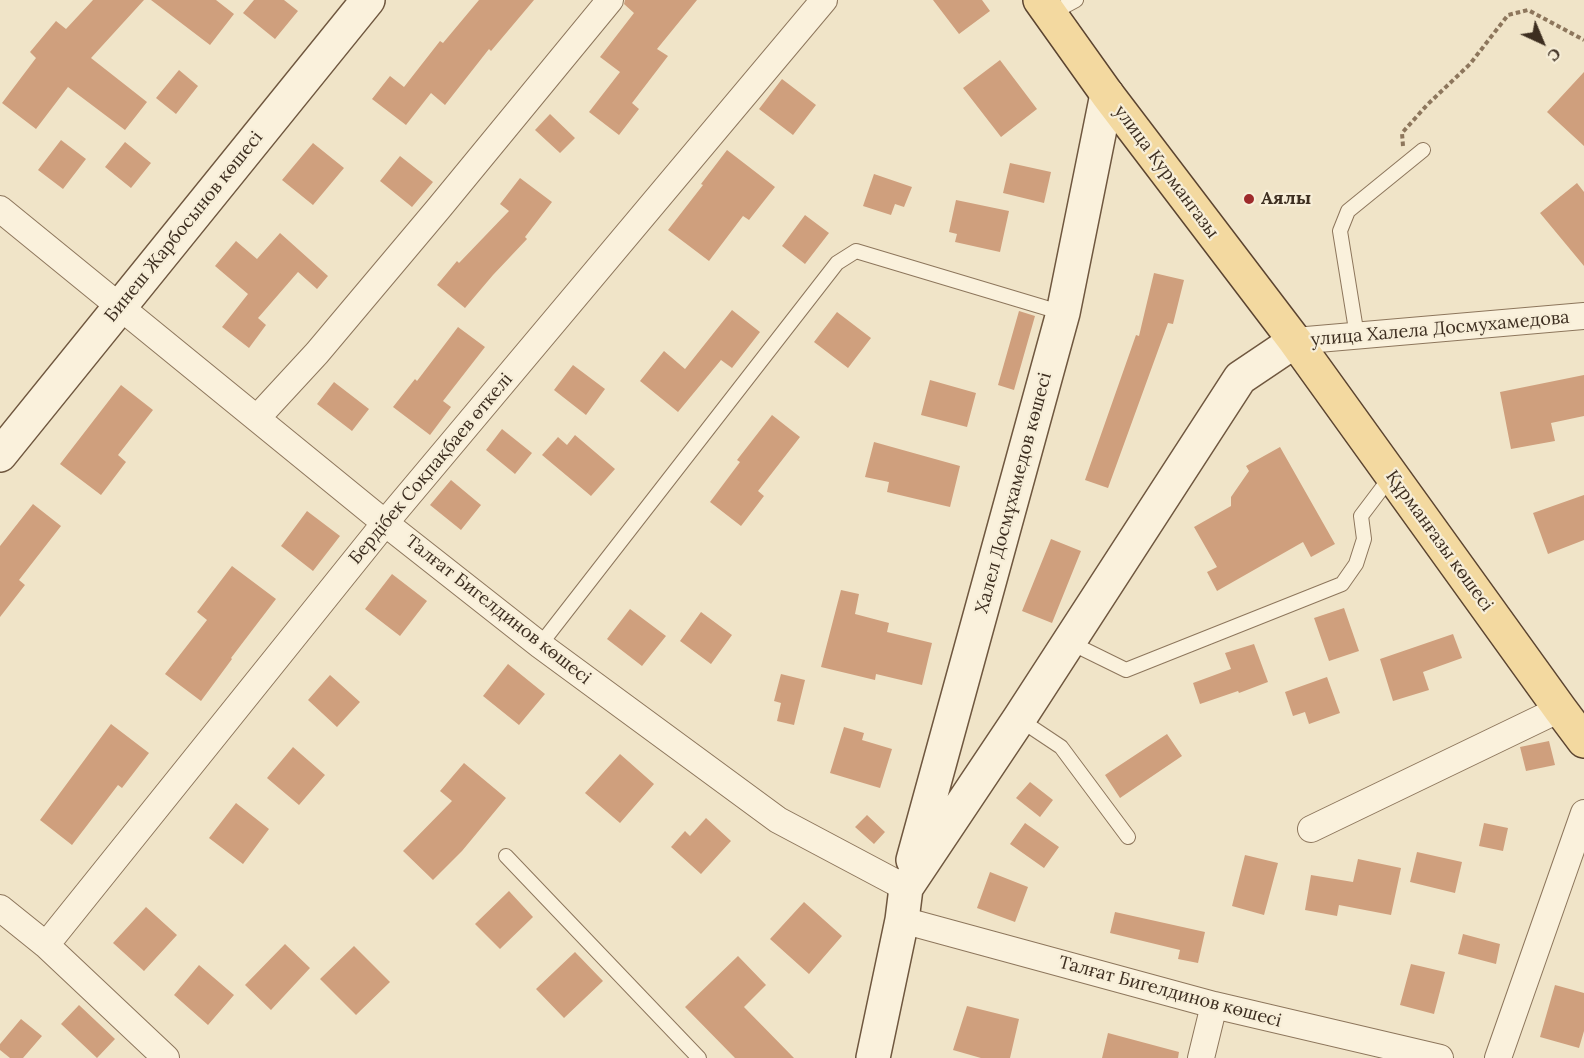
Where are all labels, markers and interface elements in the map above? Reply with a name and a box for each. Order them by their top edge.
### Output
north arrow [1512,12,1572,72]
text: С [1544,44,1565,66]
street label: улица Курмангазы [1109,101,1223,243]
street label: Бинеш Жарбосынов көшесі [100,127,268,327]
place label: Аялы [1261,188,1311,210]
marker: Аялы [1242,192,1256,206]
street label: улица Халела Досмухамедова [1310,307,1570,351]
street label: Бердібек Соқпақбаев өткелі [345,369,517,569]
street label: Халел Досмұхамедов көшесі [971,370,1057,616]
street label: Құрманғазы көшесі [1381,466,1497,616]
street label: Талғат Бигелдинов көшесі [401,531,595,689]
street label: Талғат Бигелдинов көшесі [1056,952,1284,1032]

